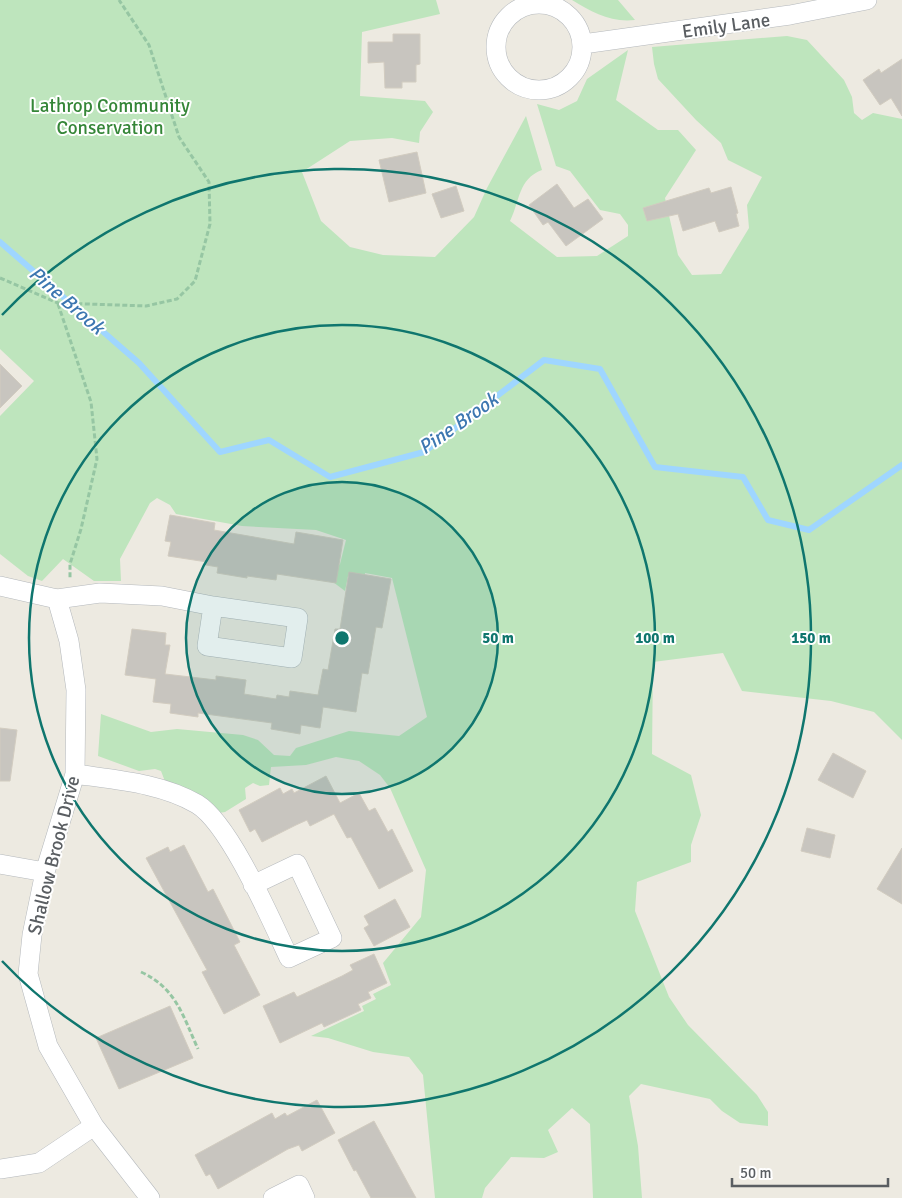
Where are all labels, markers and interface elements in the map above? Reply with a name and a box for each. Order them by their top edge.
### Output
street label: Emily Lane [681,8,772,44]
park label: Lathrop Community Conservation [30,94,190,140]
water label: Pine Brook [24,261,111,341]
water label: Pine Brook [414,386,505,460]
centre of rings [333,629,351,647]
text: 50 m [482,629,514,647]
text: 100 m [635,629,675,647]
text: 150 m [791,629,831,647]
street label: Shallow Brook Drive [23,773,85,937]
scale bar [732,1156,888,1188]
text: 50 m [740,1164,771,1182]

